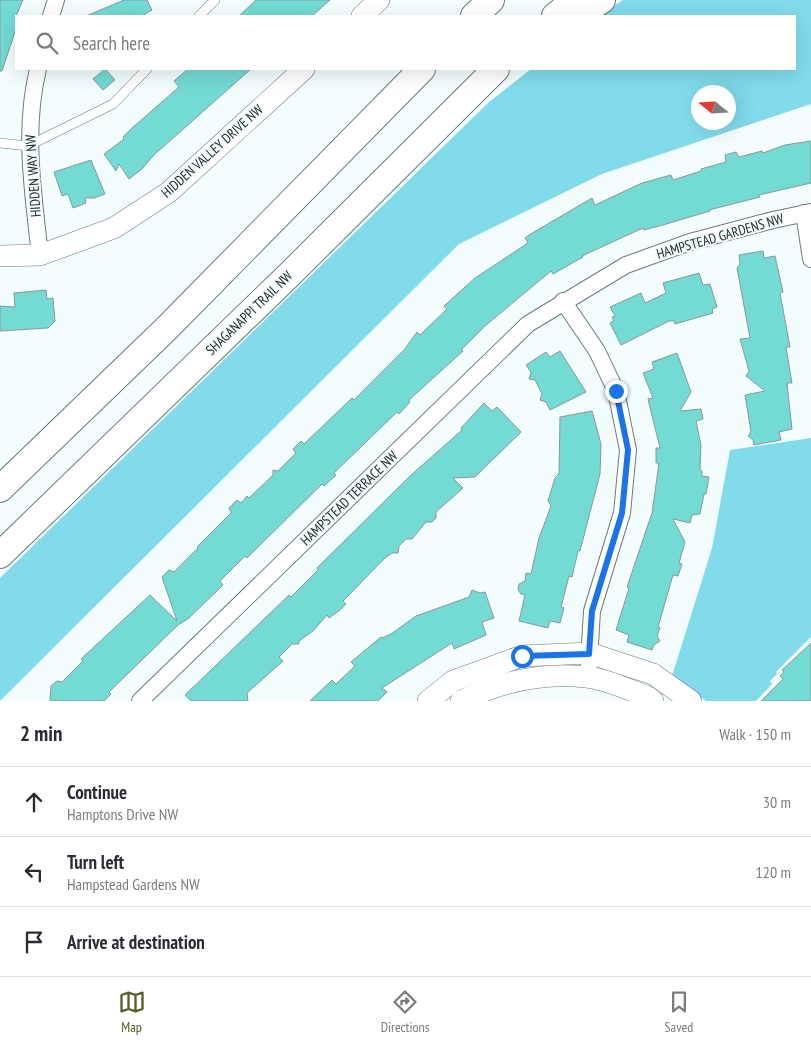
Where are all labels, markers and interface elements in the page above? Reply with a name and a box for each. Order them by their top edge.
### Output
search box [15,15,796,70]
icon: search [33,29,61,57]
text: Search here [73,31,150,55]
north arrow [691,85,736,130]
street label: HIDDEN VALLEY DRIVE NW [157,100,267,201]
street label: HIDDEN WAY NW [21,134,45,218]
street label: HAMPSTEAD GARDENS NW [654,209,786,263]
street label: SHAGANAPPI TRAIL NW [202,267,297,359]
route end [605,380,628,403]
street label: HAMPSTEAD TERRACE NW [297,447,402,549]
route start [511,645,534,668]
text: 2 min [20,720,62,747]
text: Walk · 150 m [719,724,791,744]
text: Continue [67,780,127,804]
icon: ahead [20,788,48,816]
text: 30 m [763,792,791,812]
text: Hamptons Drive NW [67,804,178,824]
text: Turn left [67,850,124,874]
icon: left [20,858,48,886]
text: 120 m [756,862,791,882]
text: Hampstead Gardens NW [67,874,200,894]
icon: arrive [20,928,48,956]
text: Arrive at destination [67,930,205,954]
tab: Map [118,988,146,1036]
tab: Directions [381,988,429,1036]
tab: Saved [665,988,693,1036]

